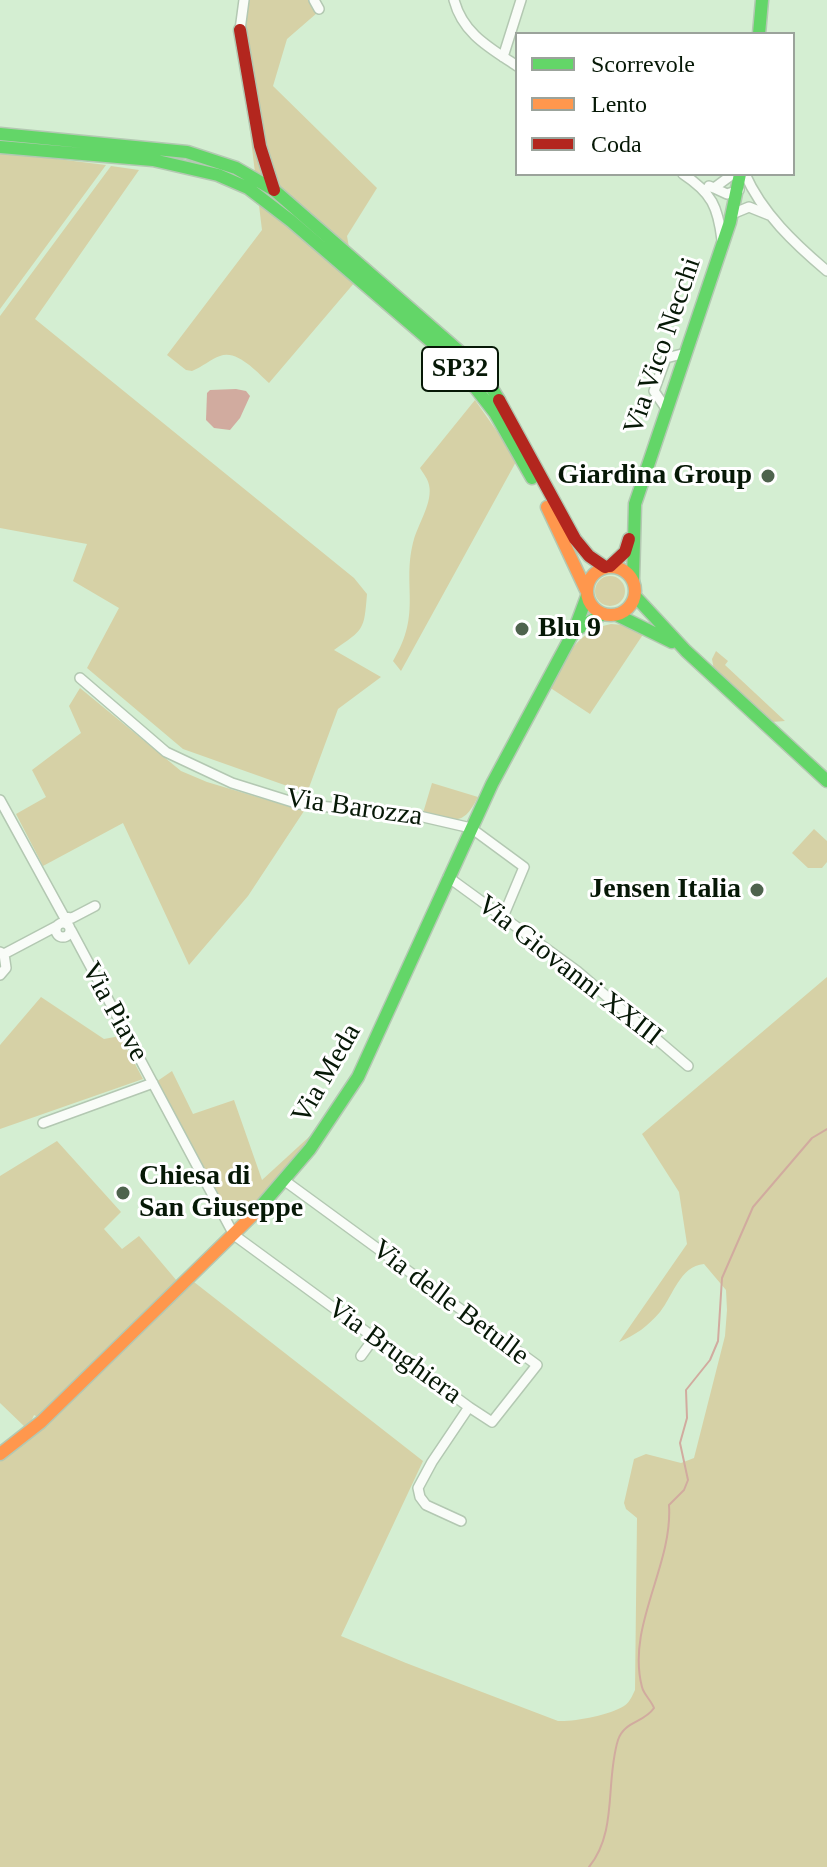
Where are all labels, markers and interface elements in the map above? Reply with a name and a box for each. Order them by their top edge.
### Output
legend [515,32,795,176]
text: Scorrevole [591,51,695,77]
text: Lento [591,91,647,117]
text: Coda [591,131,642,157]
street label: Via Vico Necchi [617,253,709,439]
road number: SP32 [422,347,498,391]
place label: Giardina Group [557,459,752,493]
marker: Giardina Group [759,467,777,485]
place label: Blu 9 [538,612,601,646]
marker: Blu 9 [513,620,531,638]
street label: Via Barozza [284,782,424,834]
place label: Jensen Italia [589,873,741,907]
marker: Jensen Italia [748,881,766,899]
street label: Via Giovanni XXIII [470,888,668,1054]
street label: Via Piave [73,957,155,1067]
street label: Via Meda [285,1018,369,1130]
place label: Chiesa di San Giuseppe [139,1160,303,1226]
marker: Chiesa di San Giuseppe [114,1184,132,1202]
street label: Via delle Betulle [365,1233,535,1373]
street label: Via Brughiera [320,1292,468,1412]

